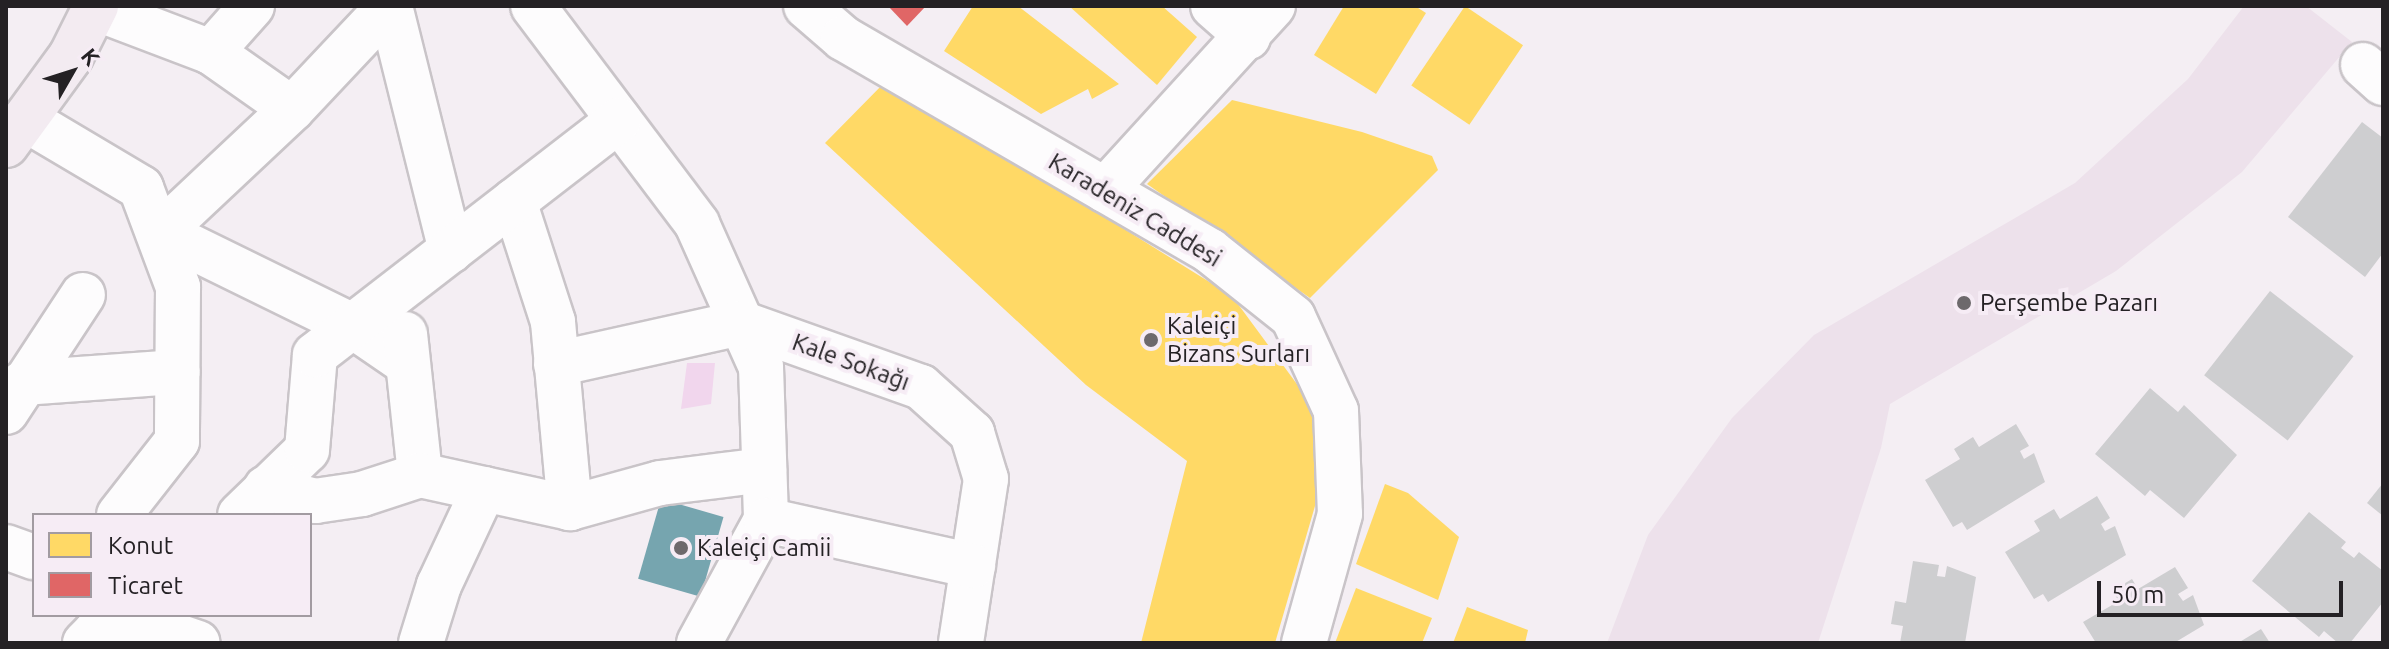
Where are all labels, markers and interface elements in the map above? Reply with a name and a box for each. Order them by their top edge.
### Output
north arrow [32,32,112,112]
text: K [77,43,105,70]
street label: Karadeniz Caddesi [1043,147,1227,273]
place label: Perşembe Pazarı [1980,289,2158,317]
marker: Perşembe Pazarı [1955,294,1973,312]
place label: Kaleiçi Bizans Surları [1167,312,1310,368]
street label: Kale Sokağı [788,327,914,397]
marker: Kaleiçi Bizans Surları [1142,331,1160,349]
legend [32,513,312,617]
text: Konut [108,532,173,559]
place label: Kaleiçi Camii [697,534,831,562]
marker: Kaleiçi Camii [672,539,690,557]
scale bar [2101,565,2347,615]
text: Ticaret [108,572,183,599]
text: 50 m [2111,581,2164,608]

